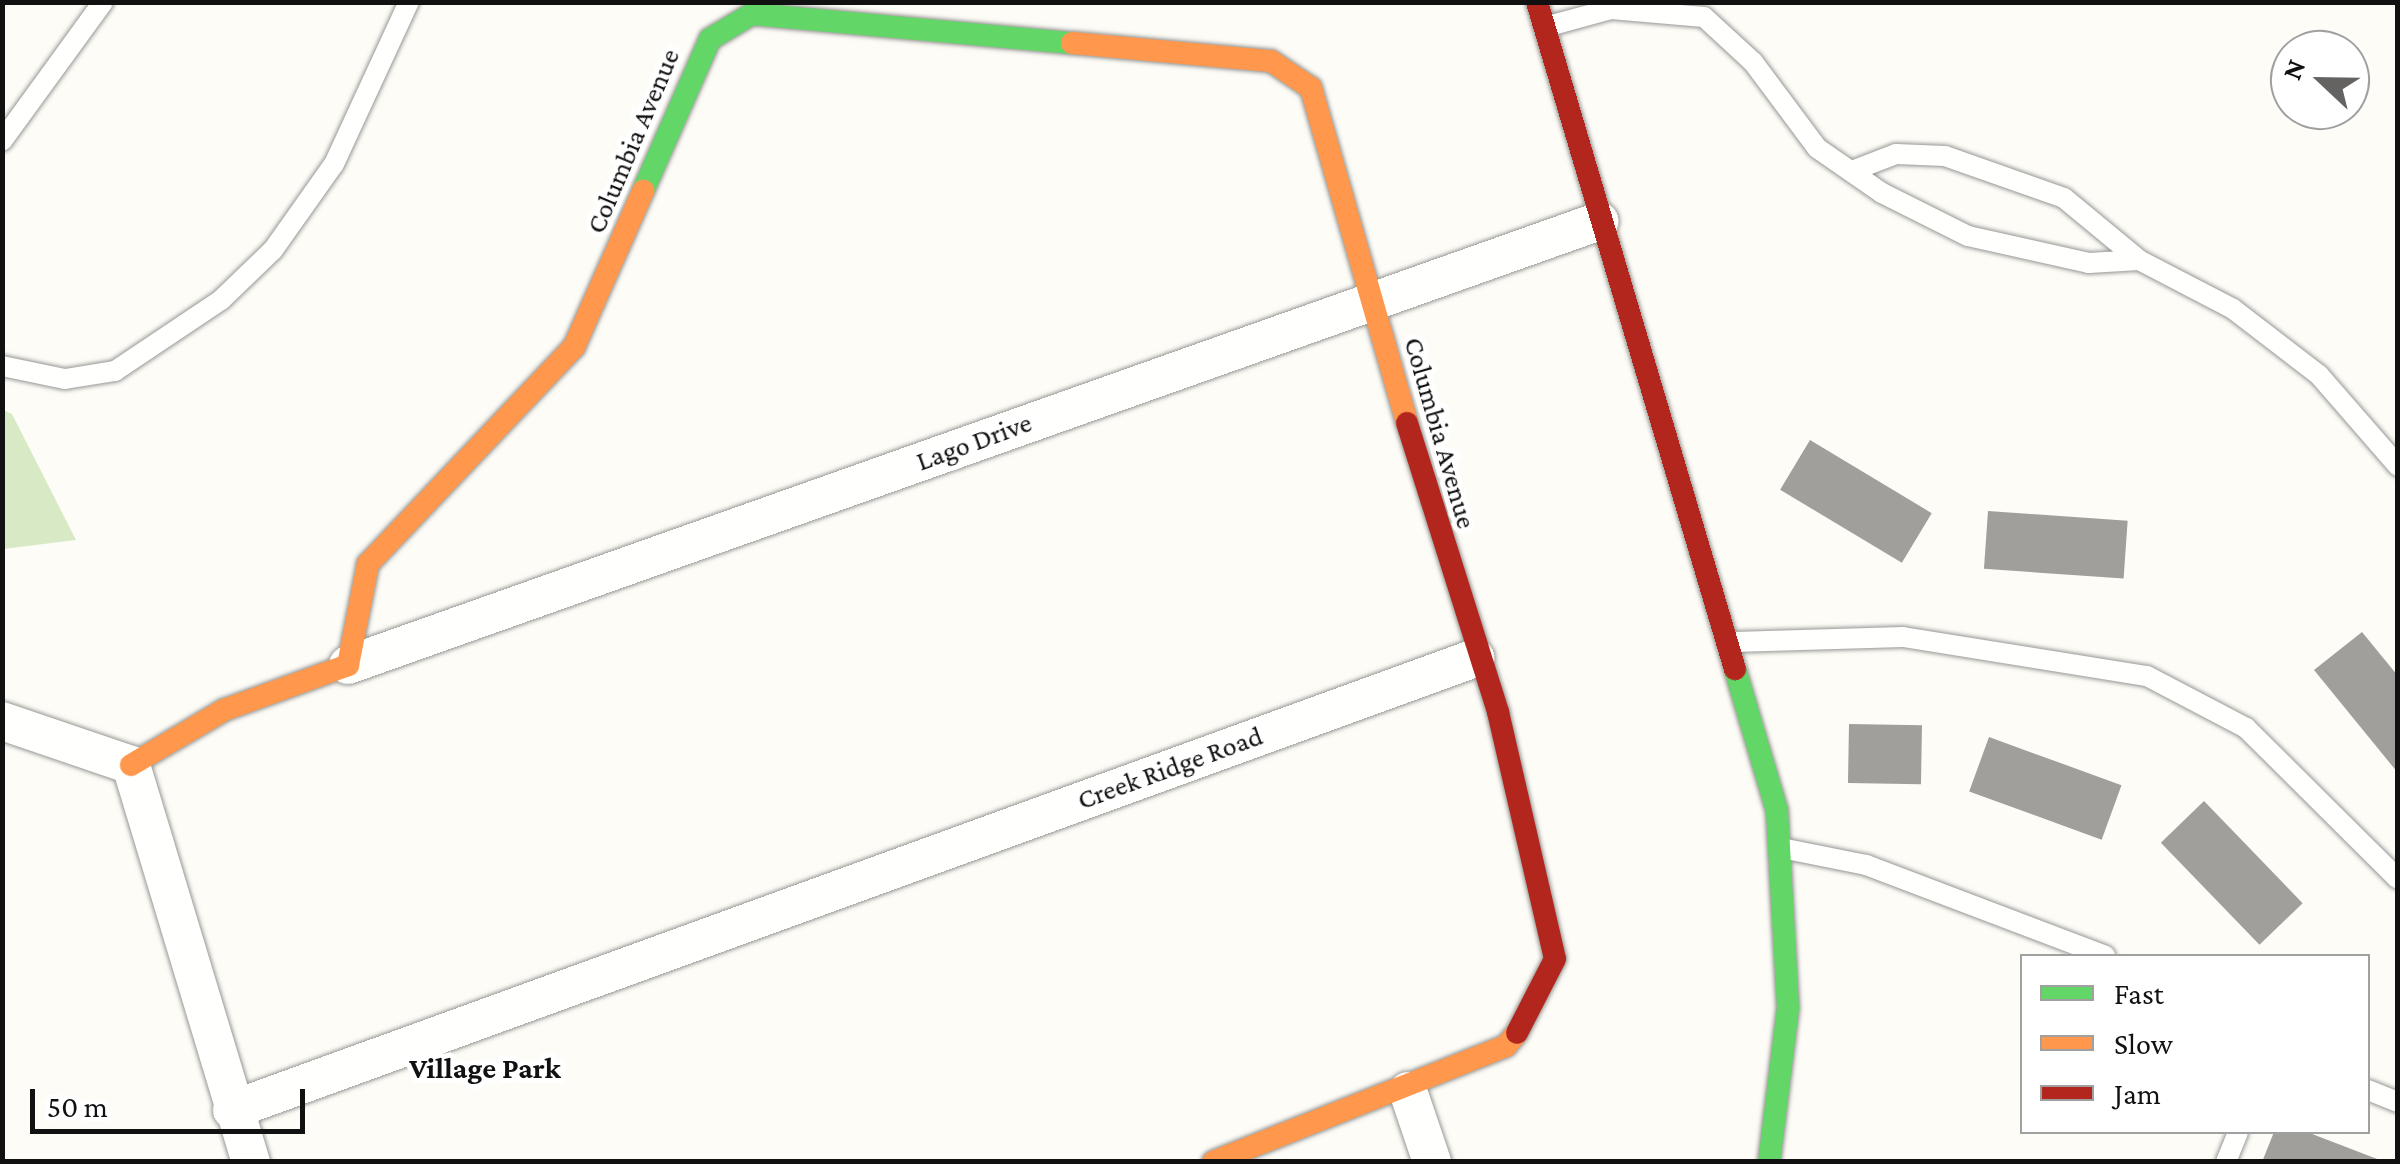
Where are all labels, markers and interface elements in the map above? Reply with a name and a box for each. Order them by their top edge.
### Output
north arrow [2270,30,2370,130]
street label: Columbia Avenue [579,44,687,238]
text: N [2276,55,2312,84]
street label: Columbia Avenue [1397,334,1483,532]
street label: Lago Drive [912,406,1036,478]
street label: Creek Ridge Road [1073,719,1267,817]
legend [2020,954,2370,1134]
text: Fast [2114,977,2164,1010]
text: Slow [2114,1027,2173,1060]
district label: Village Park [409,1050,561,1086]
scale bar [35,1069,310,1131]
text: Jam [2114,1077,2161,1110]
text: 50 m [47,1090,108,1123]

